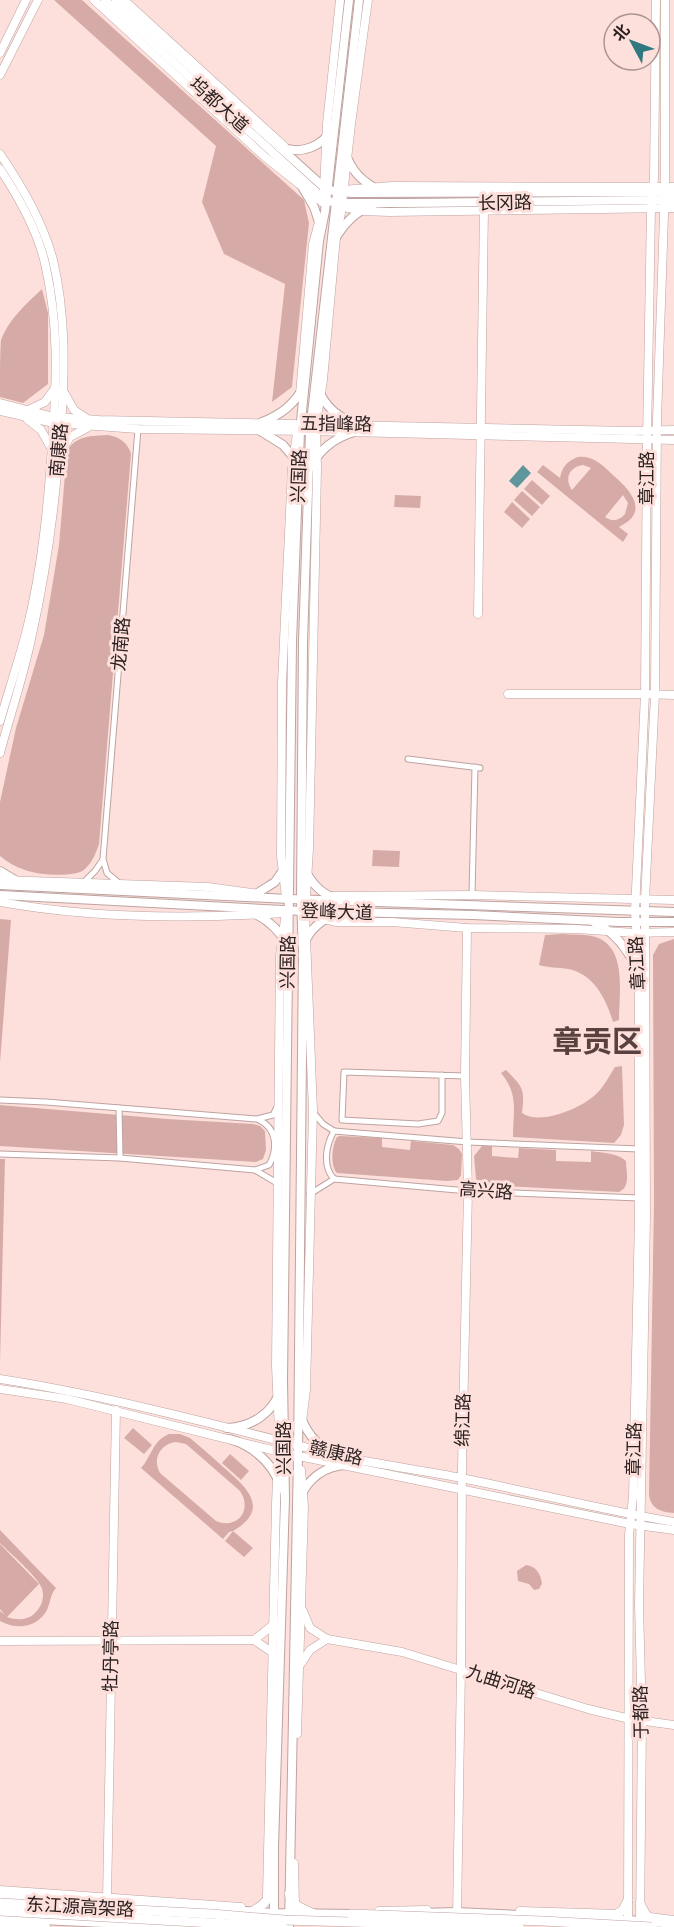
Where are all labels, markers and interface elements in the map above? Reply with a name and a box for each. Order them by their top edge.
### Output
north arrow [602,12,662,72]
text: 北 [609,21,633,44]
street label: 坞都大道 [186,73,252,137]
street label: 长冈路 [478,193,532,213]
street label: 五指峰路 [300,413,372,435]
street label: 南康路 [47,422,71,478]
street label: 兴国路 [288,449,310,503]
street label: 章江路 [637,451,657,505]
street label: 龙南路 [109,616,133,672]
street label: 登峰大道 [301,901,373,923]
street label: 兴国路 [278,935,298,989]
street label: 章江路 [626,936,648,990]
district label: 章贡区 [552,1025,642,1058]
street label: 高兴路 [458,1179,514,1203]
street label: 绵江路 [453,1393,473,1447]
street label: 兴国路 [274,1421,294,1475]
street label: 章江路 [624,1422,644,1476]
street label: 赣康路 [307,1437,365,1469]
street label: 牡丹亭路 [100,1620,122,1692]
street label: 九曲河路 [464,1661,538,1703]
street label: 于都路 [631,1685,651,1739]
street label: 东江源高架路 [26,1894,134,1920]

